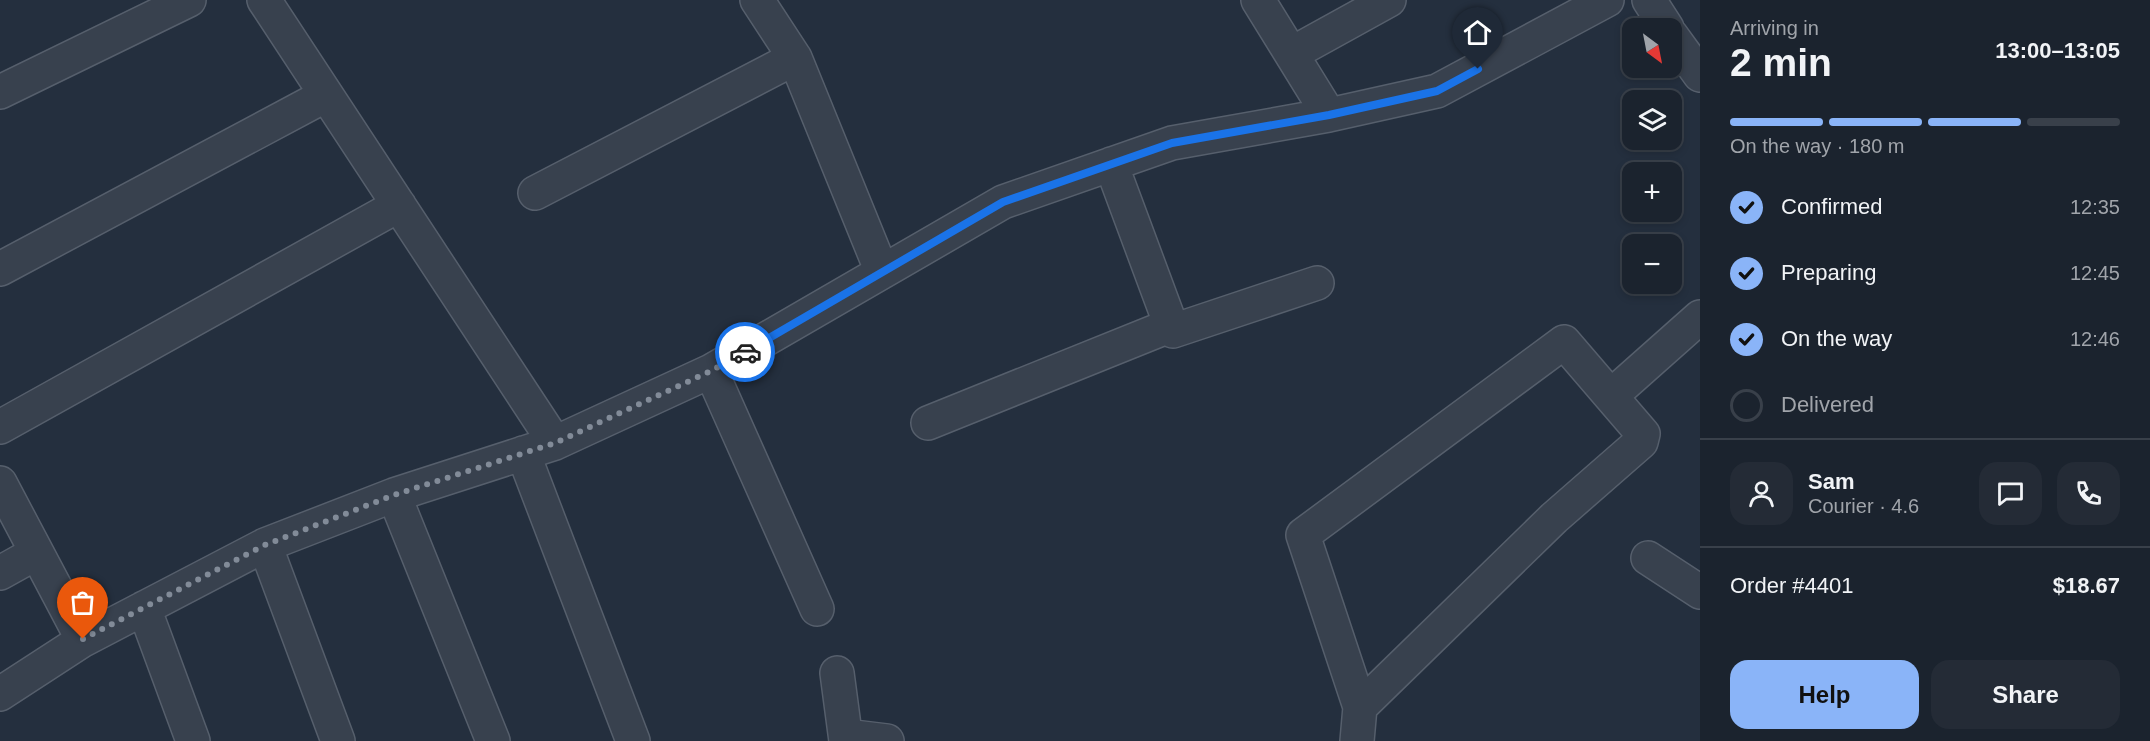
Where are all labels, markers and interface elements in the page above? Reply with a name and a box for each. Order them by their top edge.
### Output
pin [1452,7,1503,69]
icon: home [1461,16,1494,49]
text: Arriving in [1730,17,1819,39]
north arrow [1622,18,1682,78]
map controls [1622,18,1682,294]
text: 13:00–13:05 [1995,38,2120,63]
text: 2 min [1730,41,1832,84]
button: layers [1622,90,1682,150]
text: On the way · 180 m [1730,135,1905,157]
button: + [1622,162,1682,222]
icon: check [1730,191,1763,224]
text: Confirmed [1781,194,1882,219]
text: 12:35 [2070,196,2120,218]
button: − [1622,234,1682,294]
icon: check [1730,257,1763,290]
text: Preparing [1781,260,1876,285]
text: 12:45 [2070,262,2120,284]
courier [715,322,775,382]
icon: check [1730,323,1763,356]
text: On the way [1781,326,1892,351]
text: 12:46 [2070,328,2120,350]
icon: car [729,336,762,369]
text: Delivered [1781,392,1874,417]
button: person [1730,462,1793,525]
button: chat [1979,462,2042,525]
button: phone [2057,462,2120,525]
text: Sam [1808,469,1854,494]
text: Courier · 4.6 [1808,495,1919,517]
text: Order #4401 [1730,573,1854,598]
text: $18.67 [2053,573,2120,598]
pin [57,577,108,639]
icon: bag [66,586,99,619]
button: Help [1730,660,1919,729]
button: Share [1931,660,2120,729]

